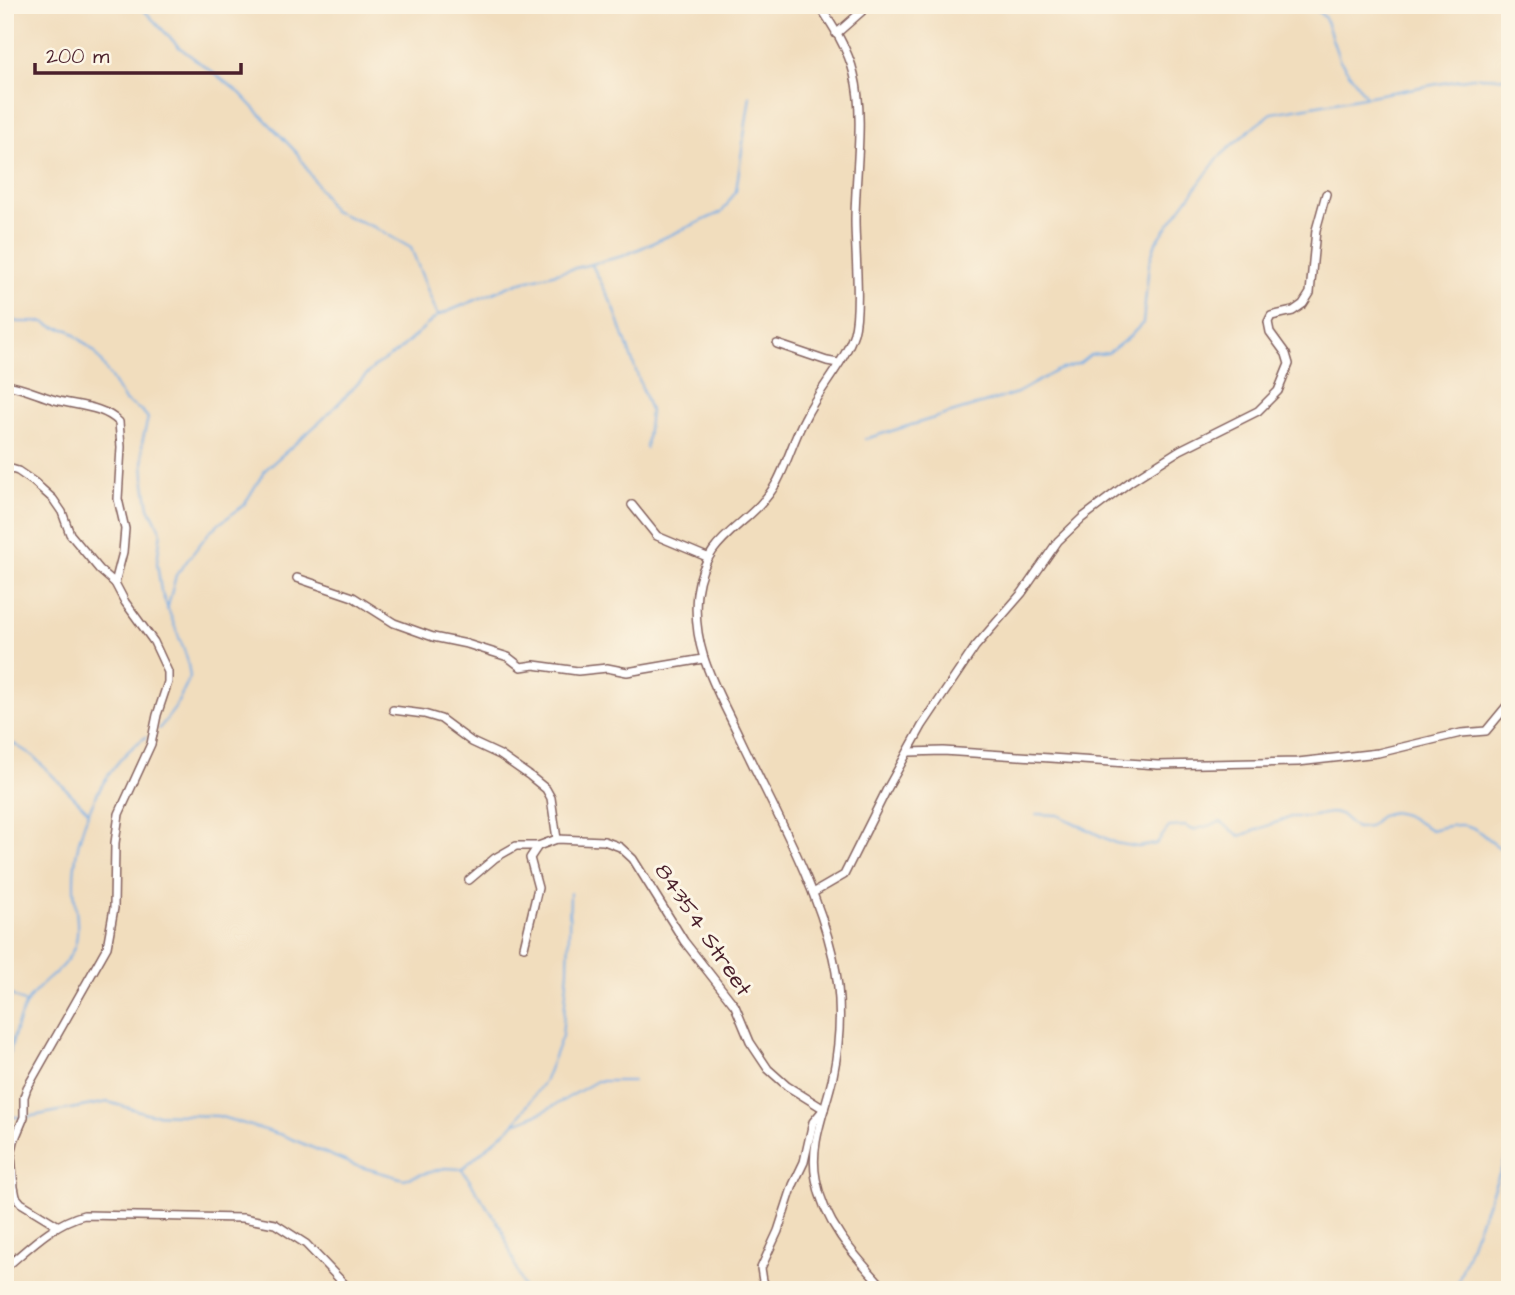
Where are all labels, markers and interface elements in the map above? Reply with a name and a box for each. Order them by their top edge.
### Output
scale bar [35,32,242,76]
text: 200 m [46,42,110,71]
street label: 84354 Street [647,857,760,1003]

